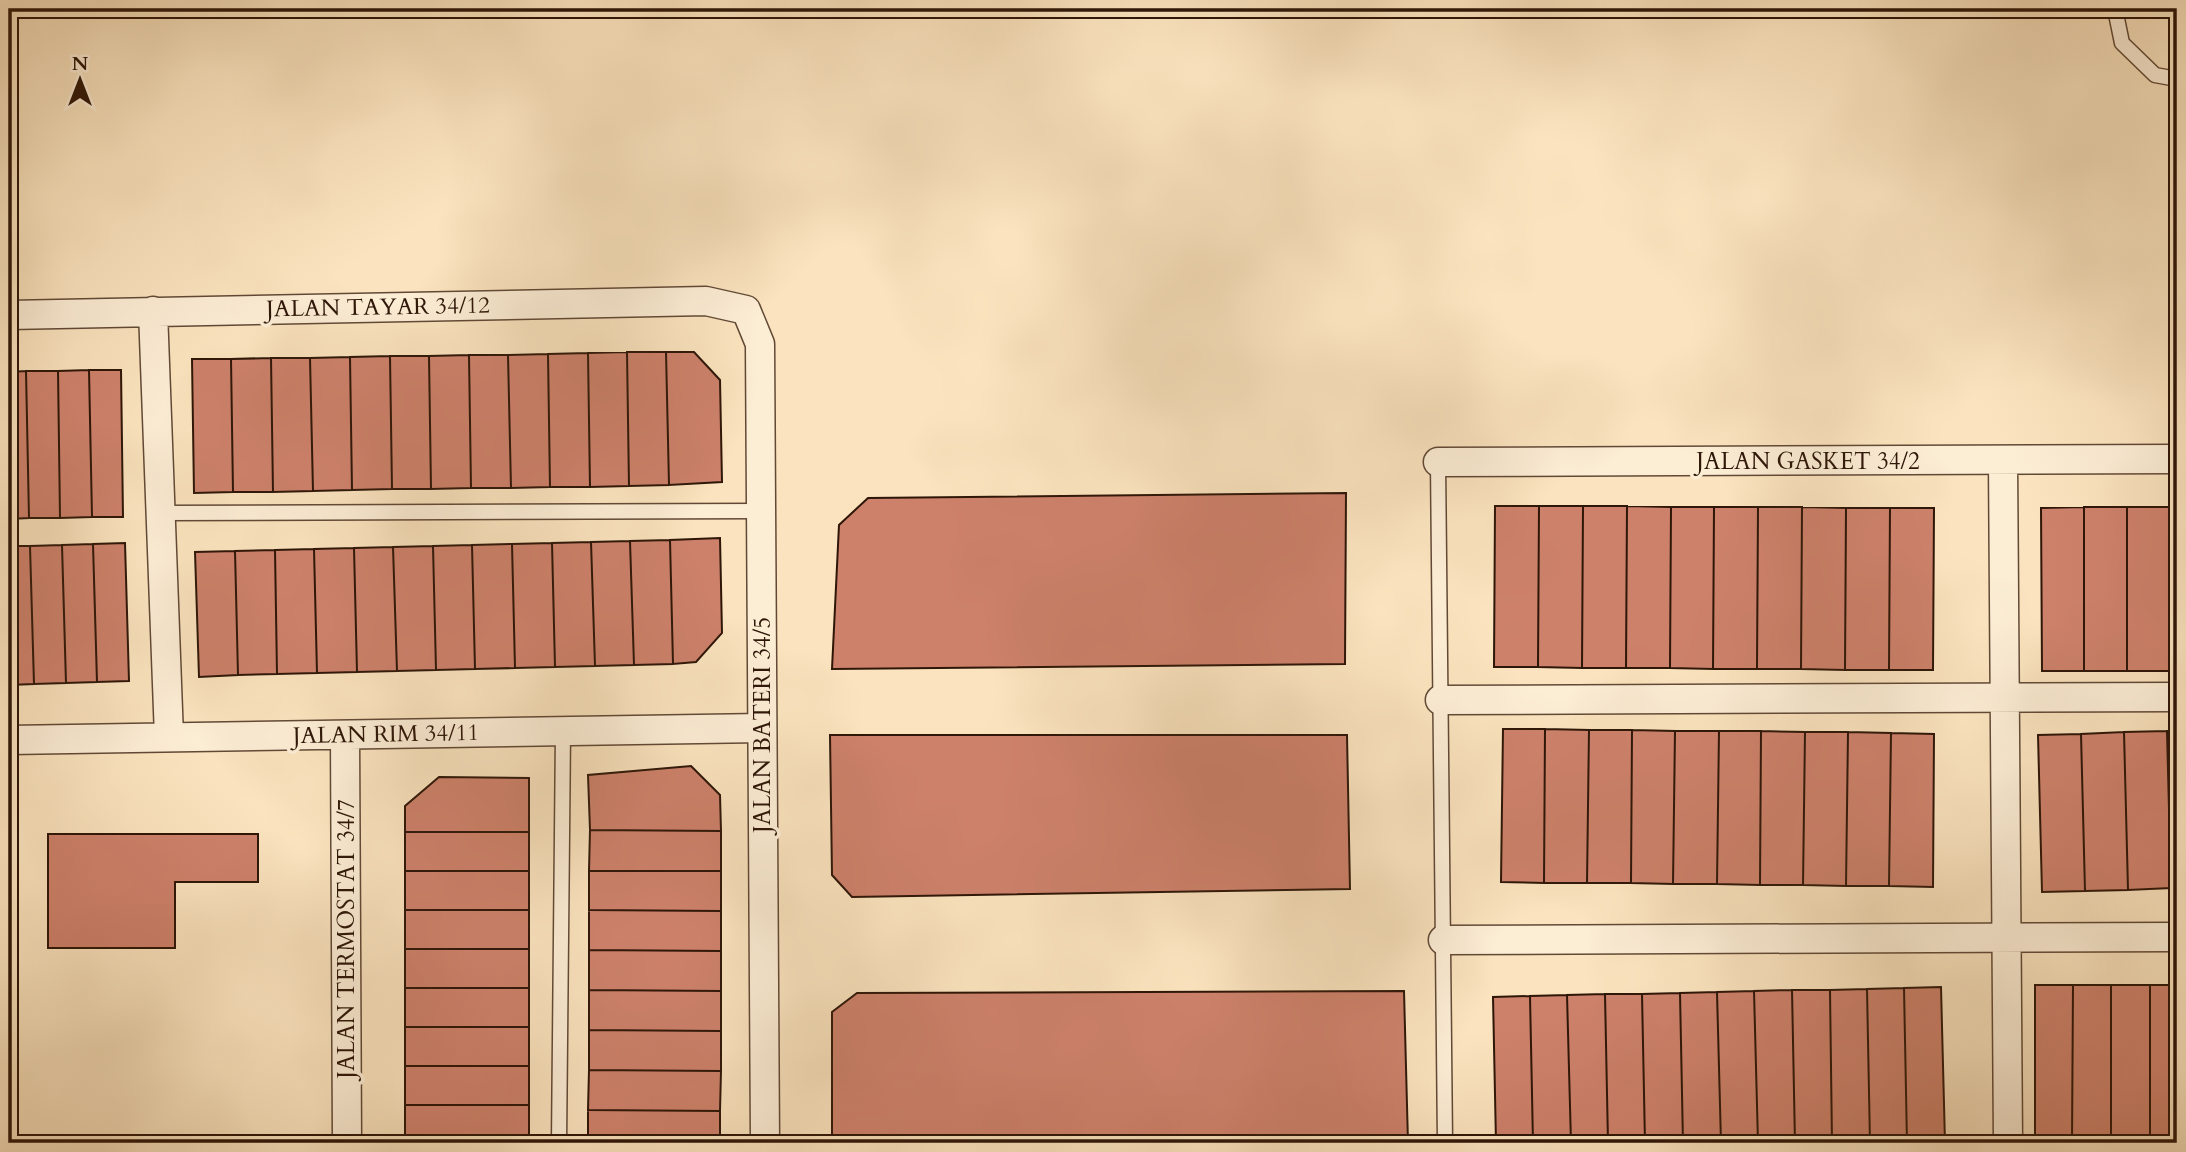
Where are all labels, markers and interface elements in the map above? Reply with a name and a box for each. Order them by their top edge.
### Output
north arrow [46,46,116,116]
text: N [72,51,89,77]
street label: JALAN TAYAR 34/12 [263,290,490,325]
street label: JALAN GASKET 34/2 [1693,446,1920,477]
street label: JALAN BATERI 34/5 [747,617,778,836]
street label: JALAN RIM 34/11 [290,717,479,751]
street label: JALAN TERMOSTAT 34/7 [331,799,362,1082]

